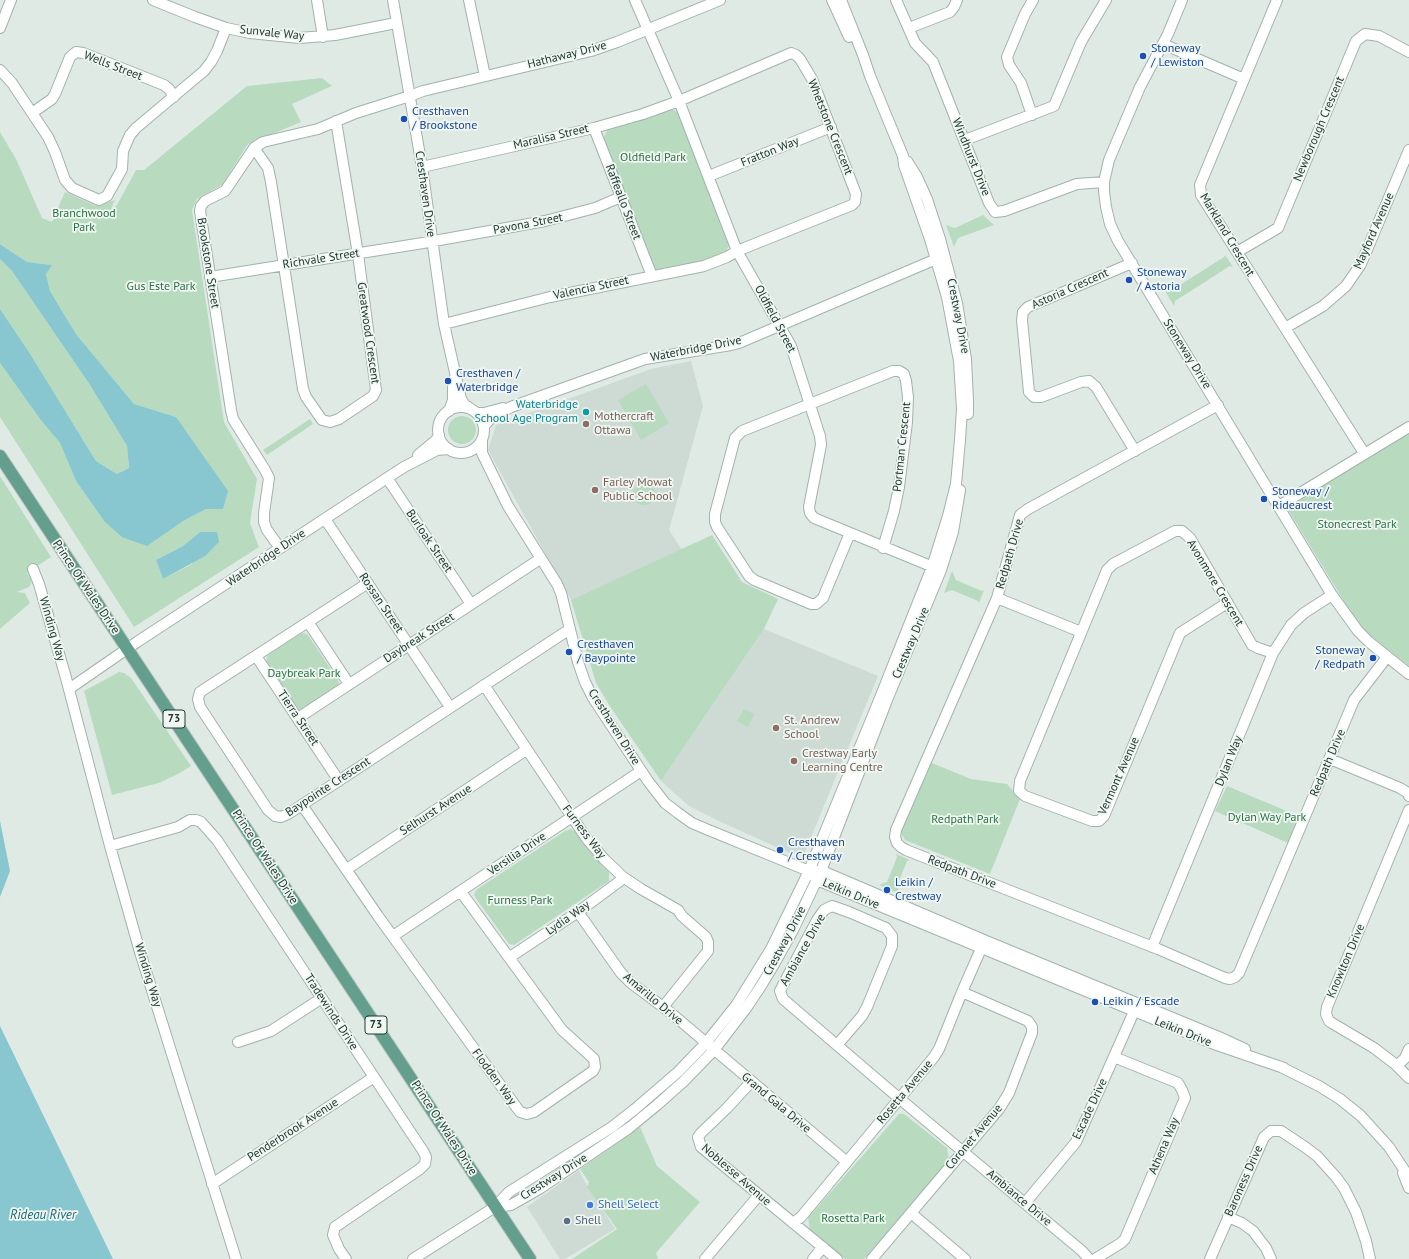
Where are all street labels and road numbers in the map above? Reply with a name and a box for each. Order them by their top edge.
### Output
street label: Sunvale Way [239,22,305,44]
street label: Hathaway Drive [526,38,608,72]
street label: Wells Street [82,48,144,84]
street label: Newborough Crescent [1290,74,1348,184]
street label: Whetstone Crescent [804,77,856,177]
street label: Windhurst Drive [949,116,993,198]
street label: Maralisa Street [512,121,590,153]
street label: Fratton Way [739,134,801,170]
street label: Cresthaven Drive [412,150,438,238]
street label: Raffeallo Street [602,162,644,242]
street label: Mayford Avenue [1351,190,1397,272]
street label: Markland Crescent [1196,191,1258,279]
street label: Pavona Street [492,210,564,238]
street label: Brookstone Street [194,217,222,309]
street label: Richvale Street [282,246,360,272]
street label: Astoria Crescent [1029,266,1111,312]
street label: Valencia Street [552,273,630,303]
street label: Crestway Drive [944,277,972,355]
street label: Greatwood Crescent [354,281,382,385]
street label: Oldfield Street [751,283,799,355]
street label: Stoneway Drive [1160,316,1214,392]
street label: Waterbridge Drive [649,333,743,365]
street label: Portman Crescent [890,401,914,493]
street label: Burloak Street [403,507,455,575]
street label: Redpath Drive [993,517,1027,591]
street label: Waterbridge Drive [224,526,308,590]
street label: Prince Of Wales Drive [49,537,123,637]
street label: Avonmore Crescent [1183,537,1247,629]
street label: Rossan Street [356,570,406,636]
street label: Winding Way [36,595,68,663]
street label: Crestway Drive [889,605,933,681]
street label: Daybreak Street [381,610,457,666]
street label: Cresthaven Drive [585,686,643,768]
street label: Tierra Street [274,687,322,749]
road number: 73 [163,710,185,728]
street label: Redpath Drive [1307,727,1349,799]
street label: Dylan Way [1212,734,1246,788]
street label: Vermont Avenue [1095,735,1143,817]
street label: Baypointe Crescent [283,754,373,820]
street label: Selhurst Avenue [397,781,475,839]
street label: Furness Way [559,802,609,862]
street label: Prince Of Wales Drive [229,807,301,907]
street label: Versilia Drive [485,829,549,879]
street label: Redpath Drive [926,852,998,892]
street label: Leikin Drive [820,876,882,912]
street label: Lydia Way [543,898,593,938]
street label: Crestway Drive [761,904,809,978]
street label: Ambiance Drive [777,911,829,989]
street label: Knowlton Drive [1324,922,1368,1000]
street label: Winding Way [131,941,165,1009]
street label: Amarillo Drive [620,970,686,1028]
street label: Tradewinds Drive [301,971,361,1053]
street label: Leikin Drive [1152,1014,1214,1050]
road number: 73 [365,1016,387,1034]
street label: Flodden Way [469,1046,519,1108]
street label: Rosetta Avenue [874,1057,936,1127]
street label: Grand Gala Drive [738,1070,814,1136]
street label: Escade Drive [1070,1076,1110,1142]
street label: Prince Of Wales Drive [408,1078,480,1178]
street label: Penderbrook Avenue [245,1095,341,1165]
street label: Coronet Avenue [943,1101,1005,1173]
street label: Athena Way [1146,1115,1182,1177]
street label: Noblesse Avenue [698,1141,774,1209]
street label: Baroness Drive [1222,1143,1266,1219]
street label: Crestway Drive [518,1151,590,1203]
street label: Ambiance Drive [984,1167,1054,1229]

